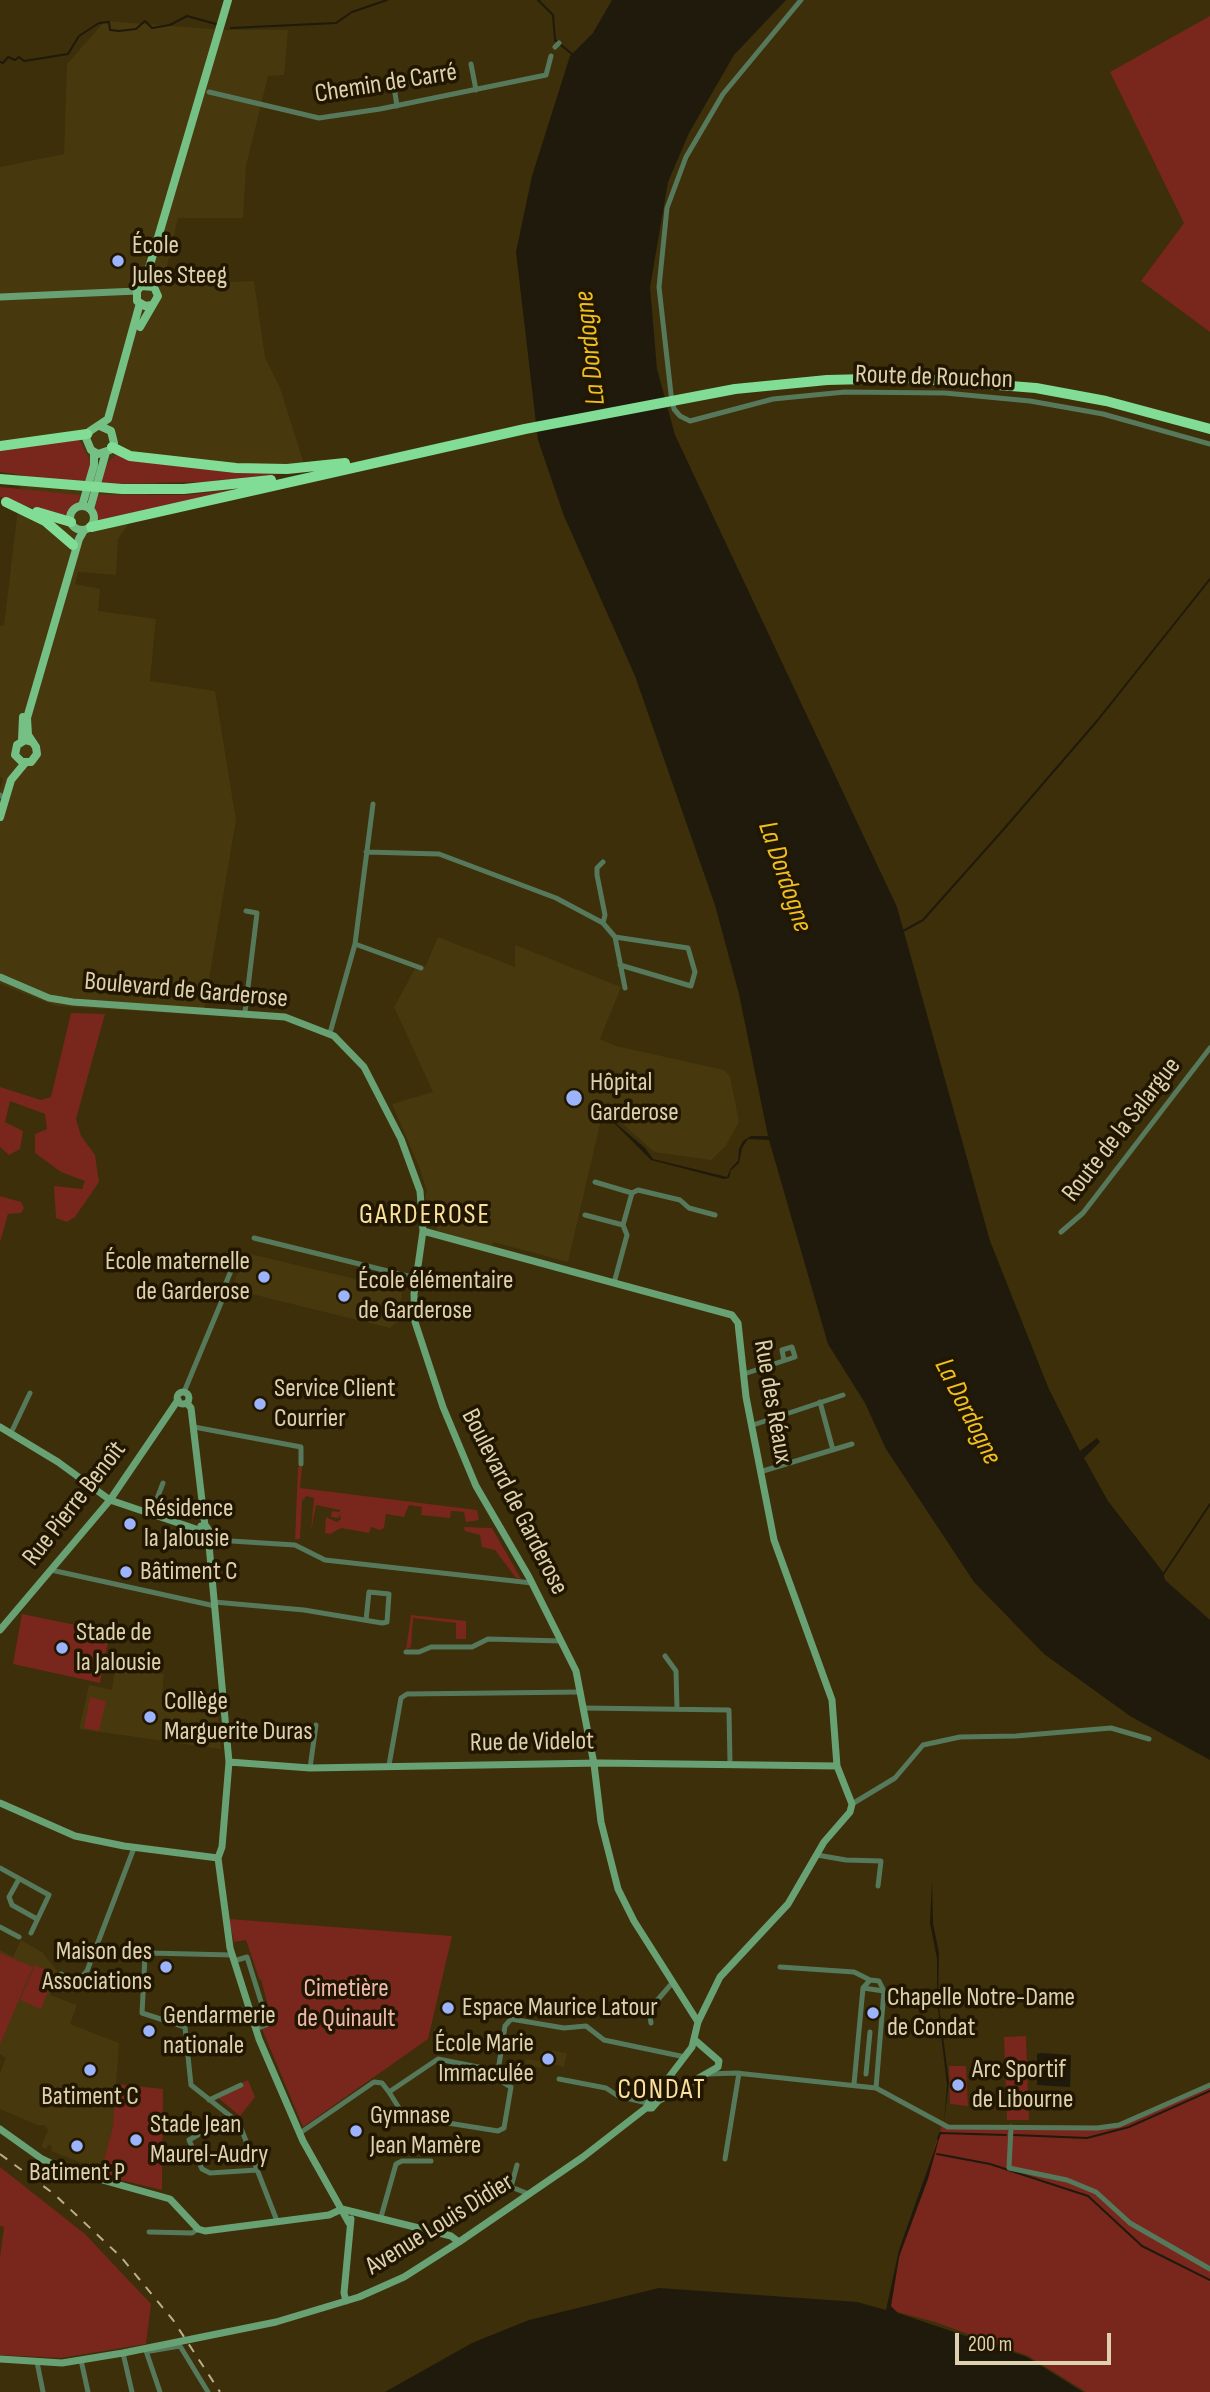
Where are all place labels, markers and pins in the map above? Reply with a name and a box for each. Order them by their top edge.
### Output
place label: École Jules Steeg [132,230,227,292]
marker: École Jules Steeg [110,253,126,269]
place label: Hôpital Garderose [590,1067,679,1128]
marker: Hôpital Garderose [564,1088,584,1108]
place label: École maternelle de Garderose [105,1246,250,1308]
place label: École élémentaire de Garderose [358,1265,513,1326]
marker: École maternelle de Garderose [256,1269,272,1285]
marker: École élémentaire de Garderose [336,1288,352,1304]
place label: Service Client Courrier [274,1373,396,1434]
marker: Service Client Courrier [252,1396,268,1412]
place label: Résidence la Jalousie [144,1493,233,1554]
marker: Résidence la Jalousie [122,1516,138,1532]
place label: Bâtiment C [140,1556,238,1588]
marker: Bâtiment C [118,1564,134,1580]
place label: Stade de la Jalousie [76,1617,161,1678]
marker: Stade de la Jalousie [54,1640,70,1656]
place label: Collège Marguerite Duras [164,1686,313,1748]
marker: Collège Marguerite Duras [142,1709,158,1725]
place label: Maison des Associations [42,1936,152,1997]
marker: Maison des Associations [158,1959,174,1975]
place label: Chapelle Notre-Dame de Condat [887,1982,1075,2044]
place label: Espace Maurice Latour [462,1992,658,2024]
place label: Gendarmerie nationale [163,2000,276,2062]
marker: Espace Maurice Latour [440,2000,456,2016]
marker: Chapelle Notre-Dame de Condat [865,2005,881,2021]
marker: Gendarmerie nationale [141,2023,157,2039]
place label: École Marie Immaculée [435,2028,534,2090]
marker: École Marie Immaculée [540,2051,556,2067]
place label: Arc Sportif de Libourne [972,2054,1073,2116]
marker: Batiment C [82,2062,98,2078]
marker: Arc Sportif de Libourne [950,2077,966,2093]
place label: Batiment C [41,2081,139,2113]
place label: Gymnase Jean Mamère [370,2100,481,2162]
place label: Stade Jean Maurel-Audry [150,2109,268,2170]
marker: Gymnase Jean Mamère [348,2123,364,2139]
marker: Stade Jean Maurel-Audry [128,2132,144,2148]
marker: Batiment P [69,2138,85,2154]
place label: Batiment P [29,2157,125,2189]

